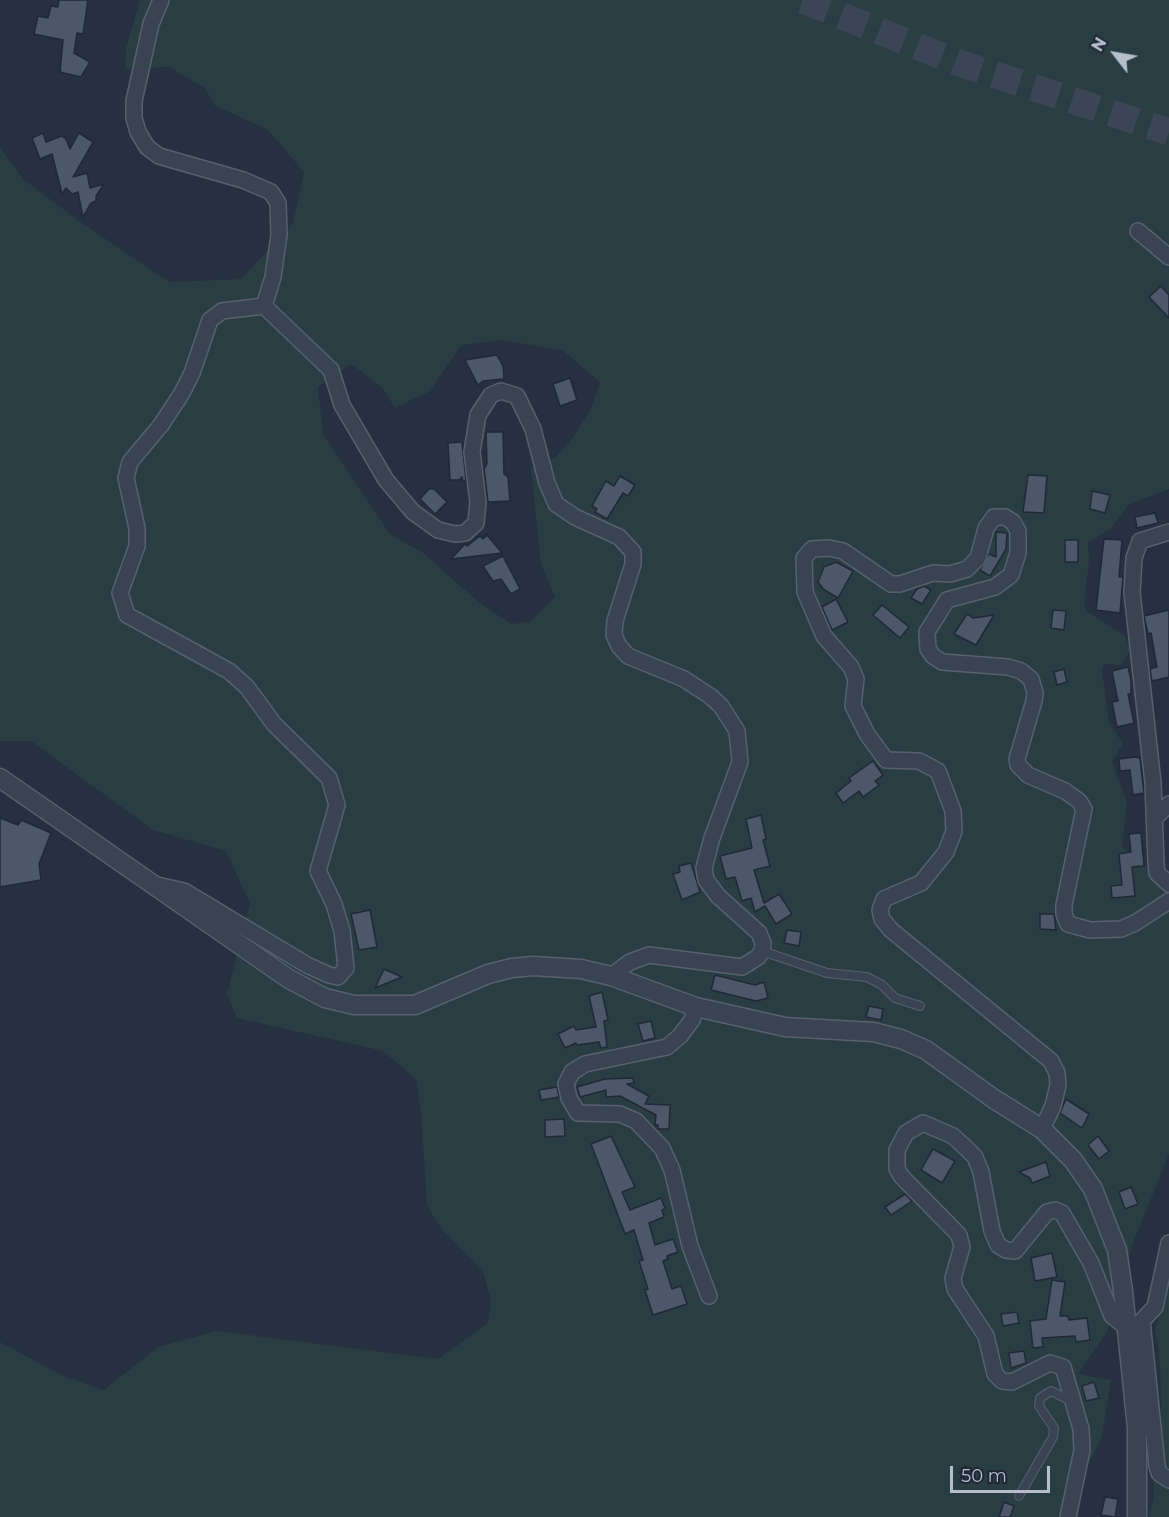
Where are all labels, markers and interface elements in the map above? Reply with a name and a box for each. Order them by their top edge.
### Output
north arrow [1085,24,1145,84]
text: N [1088,34,1111,55]
scale bar [953,1454,1054,1492]
text: 50 m [961,1465,1007,1487]

